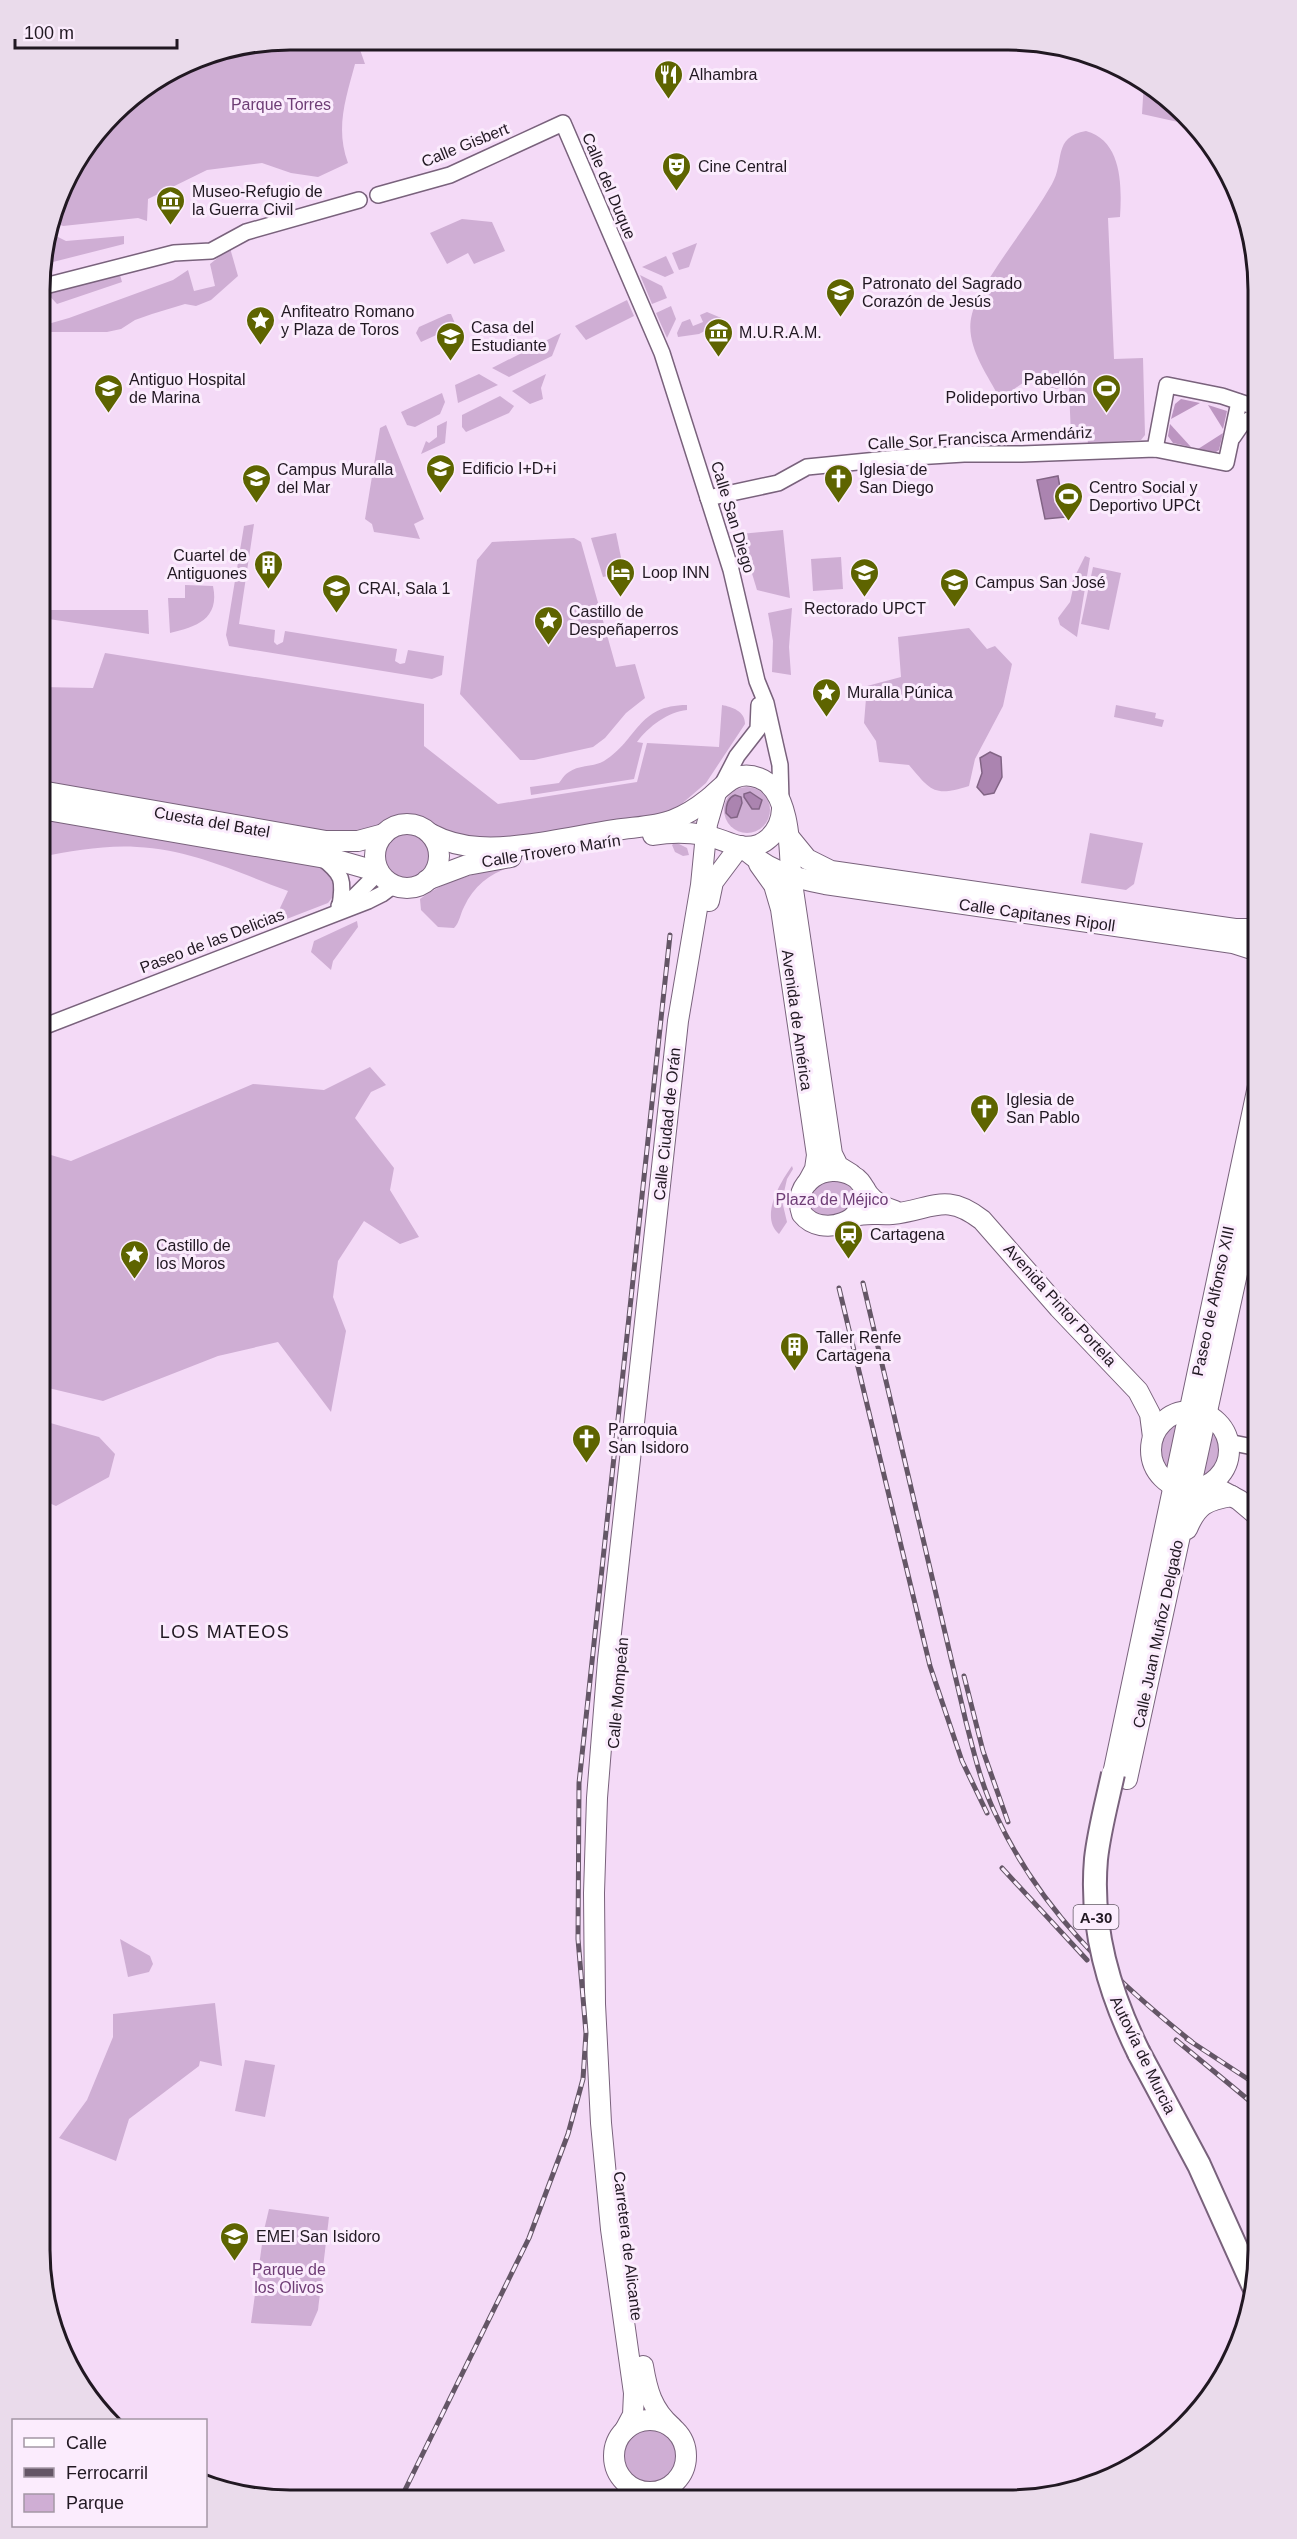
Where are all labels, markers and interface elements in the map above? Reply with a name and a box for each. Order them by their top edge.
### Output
scale bar [15,12,177,50]
text: 100 m [24,23,74,43]
restaurant icon: Alhambra [652,58,684,100]
place label: Alhambra [689,66,758,83]
park label: Parque Torres [231,96,331,113]
street label: Calle Gisbert [419,120,512,170]
street label: Calle del Duque [579,130,639,242]
theatre icon: Cine Central [661,150,693,192]
place label: Cine Central [698,158,787,175]
place label: Museo-Refugio de la Guerra Civil [192,183,323,218]
museum icon: Museo-Refugio de la Guerra Civil [155,184,187,226]
place label: Patronato del Sagrado Corazón de Jesús [862,275,1022,310]
school or university icon: Patronato del Sagrado Corazón de Jesús [825,276,857,318]
place label: Anfiteatro Romano y Plaza de Toros [281,303,415,338]
place icon: Anfiteatro Romano y Plaza de Toros [244,304,276,346]
museum icon: M.U.R.A.M. [702,316,734,358]
place label: Casa del Estudiante [471,319,547,354]
school or university icon: Casa del Estudiante [434,320,466,362]
place label: M.U.R.A.M. [739,324,822,341]
place label: Antiguo Hospital de Marina [129,371,246,406]
place label: Pabellón Polideportivo Urban [945,371,1086,406]
school or university icon: Antiguo Hospital de Marina [92,372,124,414]
sports icon: Pabellón Polideportivo Urban [1091,372,1123,414]
street label: Calle Sor Francisca Armendáriz [867,424,1093,452]
school or university icon: Edificio I+D+i [425,452,457,494]
street label: Calle San Diego [708,459,758,575]
place label: Edificio I+D+i [462,460,556,477]
place label: Campus Muralla del Mar [277,461,394,496]
place label: Iglesia de San Diego [859,461,934,496]
school or university icon: Campus Muralla del Mar [240,462,272,504]
church icon: Iglesia de San Diego [822,462,854,504]
place label: Centro Social y Deportivo UPCt [1089,479,1201,514]
sports icon: Centro Social y Deportivo UPCt [1052,480,1084,522]
place label: Cuartel de Antiguones [167,547,247,582]
building icon: Cuartel de Antiguones [252,548,284,590]
hotel icon: Loop INN [605,556,637,598]
school or university icon: Rectorado UPCT [849,556,881,598]
place label: Loop INN [642,564,710,581]
school or university icon: Campus San José [938,566,970,608]
school or university icon: CRAI, Sala 1 [321,572,353,614]
place label: Campus San José [975,574,1106,591]
place label: CRAI, Sala 1 [358,580,451,597]
place label: Rectorado UPCT [804,600,926,617]
place label: Castillo de Despeñaperros [569,603,678,638]
place icon: Castillo de Despeñaperros [532,604,564,646]
place icon: Muralla Púnica [810,676,842,718]
place label: Muralla Púnica [847,684,953,701]
street label: Cuesta del Batel [153,803,271,841]
street label: Calle Trovero Marín [480,832,622,870]
street label: Calle Capitanes Ripoll [958,896,1116,934]
street label: Paseo de las Delicias [138,906,286,976]
street label: Avenida de América [779,949,815,1092]
street label: Calle Ciudad de Orán [651,1047,683,1201]
place label: Iglesia de San Pablo [1006,1091,1080,1126]
church icon: Iglesia de San Pablo [969,1092,1001,1134]
park label: Plaza de Méjico [776,1191,889,1208]
station icon: Cartagena [833,1218,865,1260]
street label: Paseo de Alfonso XIII [1189,1224,1237,1378]
place label: Cartagena [870,1226,945,1243]
place label: Castillo de los Moros [156,1237,231,1272]
place icon: Castillo de los Moros [119,1238,151,1280]
street label: Avenida Pintor Portela [1001,1240,1120,1370]
place label: Taller Renfe Cartagena [816,1329,901,1364]
building icon: Taller Renfe Cartagena [779,1330,811,1372]
place label: Parroquia San Isidoro [608,1421,689,1456]
church icon: Parroquia San Isidoro [571,1422,603,1464]
street label: Calle Juan Muñoz Delgado [1130,1538,1186,1730]
district label: LOS MATEOS [160,1622,290,1642]
street label: Calle Mompeán [605,1636,631,1750]
road number: A-30 [1074,1905,1118,1929]
street label: Autovía de Murcia [1107,1993,1179,2117]
street label: Carretera de Alicante [610,2170,646,2322]
school or university icon: EMEI San Isidoro [219,2220,251,2262]
place label: EMEI San Isidoro [256,2228,381,2245]
park label: Parque de los Olivos [252,2261,326,2296]
legend [12,2419,207,2527]
text: Calle [66,2433,107,2453]
text: Ferrocarril [66,2463,148,2483]
text: Parque [66,2493,124,2513]

